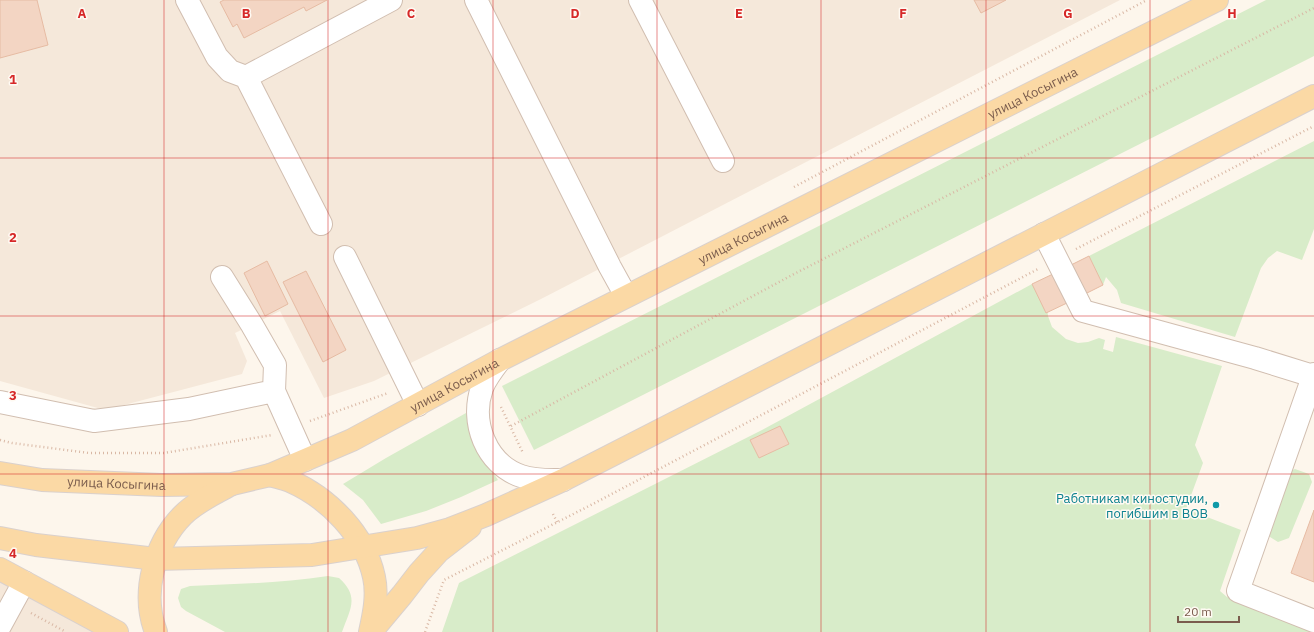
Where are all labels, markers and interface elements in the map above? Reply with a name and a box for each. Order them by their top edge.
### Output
text: A [78,5,87,22]
text: B [242,5,251,22]
text: C [407,5,416,22]
text: D [570,5,580,22]
text: E [735,5,743,22]
text: F [899,5,907,22]
text: G [1063,5,1073,22]
text: H [1227,5,1237,22]
street label: улица Косыгина [985,63,1080,122]
text: 1 [9,71,17,88]
street label: улица Косыгина [695,208,791,268]
text: 2 [9,229,17,246]
street label: улица Косыгина [407,354,502,416]
text: 3 [9,387,17,404]
street label: улица Косыгина [67,473,166,494]
place label: Работникам киностудии, погибшим в ВОВ [1056,490,1208,522]
marker: Работникам киностудии, погибшим в ВОВ [1211,500,1221,510]
text: 4 [9,545,17,562]
scale bar [1178,598,1239,624]
text: 20 m [1184,604,1212,619]

